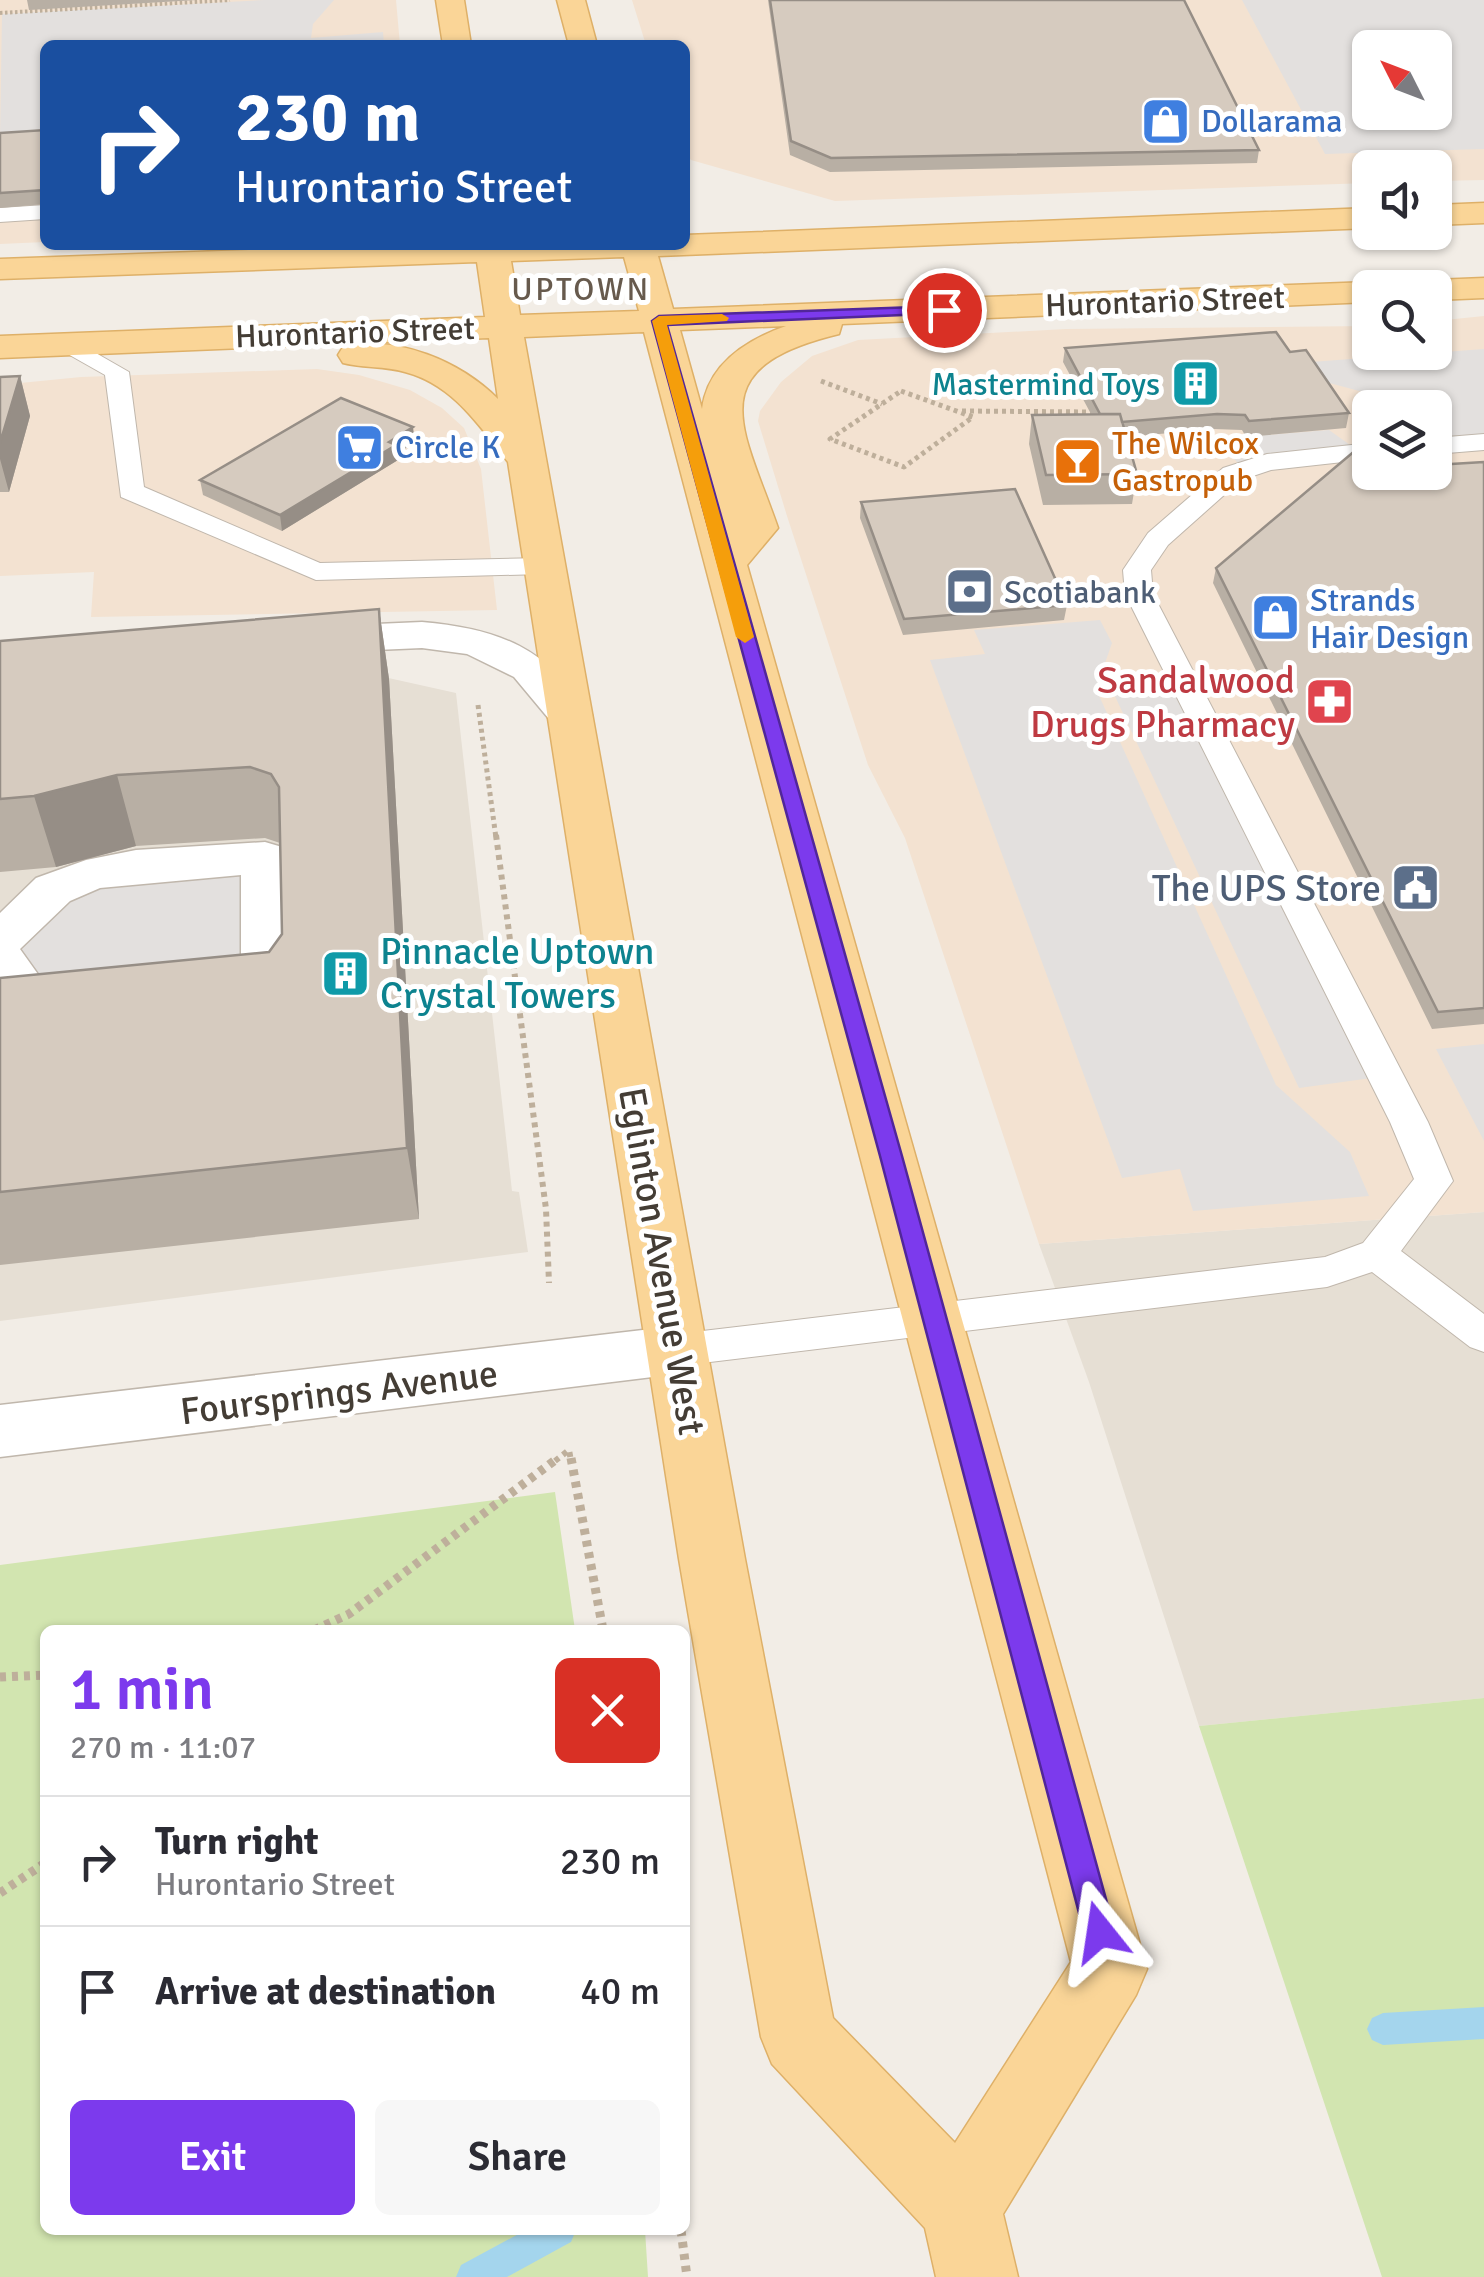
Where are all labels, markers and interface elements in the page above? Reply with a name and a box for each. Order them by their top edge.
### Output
north arrow [1352,30,1452,130]
map controls [1352,30,1452,490]
text: 230 m [235,74,420,160]
icon: right [70,80,200,210]
shop icon: Dollarama [1140,95,1192,147]
place label: Dollarama [1201,102,1343,141]
button: sound [1352,150,1452,250]
text: Hurontario Street [235,160,572,215]
pin [902,268,987,353]
district label: UPTOWN [511,270,651,309]
button: search [1352,270,1452,370]
street label: Hurontario Street [1044,278,1286,325]
icon: arrive [917,283,972,338]
street label: Hurontario Street [234,309,476,356]
building icon: Mastermind Toys [1169,358,1221,410]
place label: Mastermind Toys [931,365,1160,404]
button: layers [1352,390,1452,490]
supermarket icon: Circle K [334,421,386,473]
place label: The Wilcox Gastropub [1112,424,1259,500]
place label: Circle K [395,428,500,467]
bar icon: The Wilcox Gastropub [1051,435,1103,487]
bank icon: Scotiabank [943,566,995,618]
place label: Scotiabank [1004,573,1156,612]
place label: Strands Hair Design [1310,581,1469,657]
shop icon: Strands Hair Design [1249,592,1301,644]
place label: Sandalwood Drugs Pharmacy [1030,657,1295,748]
pharmacy icon: Sandalwood Drugs Pharmacy [1304,676,1356,728]
public building icon: The UPS Store [1390,862,1442,914]
place label: The UPS Store [1152,865,1381,912]
place label: Pinnacle Uptown Crystal Towers [380,928,655,1019]
building icon: Pinnacle Uptown Crystal Towers [319,947,371,999]
street label: Eglinton Avenue West [608,1084,715,1438]
street label: Foursprings Avenue [178,1350,501,1435]
text: 1 min [70,1653,214,1727]
button: close [555,1658,660,1763]
text: 270 m · 11:07 [70,1728,256,1767]
text: Turn right [155,1818,319,1865]
icon: right [70,1834,125,1889]
text: 230 m [560,1838,660,1885]
text: Hurontario Street [155,1865,395,1904]
position arrow [1048,1880,1152,1984]
icon: arrive [70,1964,125,2019]
text: Arrive at destination [155,1968,496,2015]
text: 40 m [580,1968,660,2015]
button: Exit [70,2100,355,2215]
button: Share [375,2100,660,2215]

